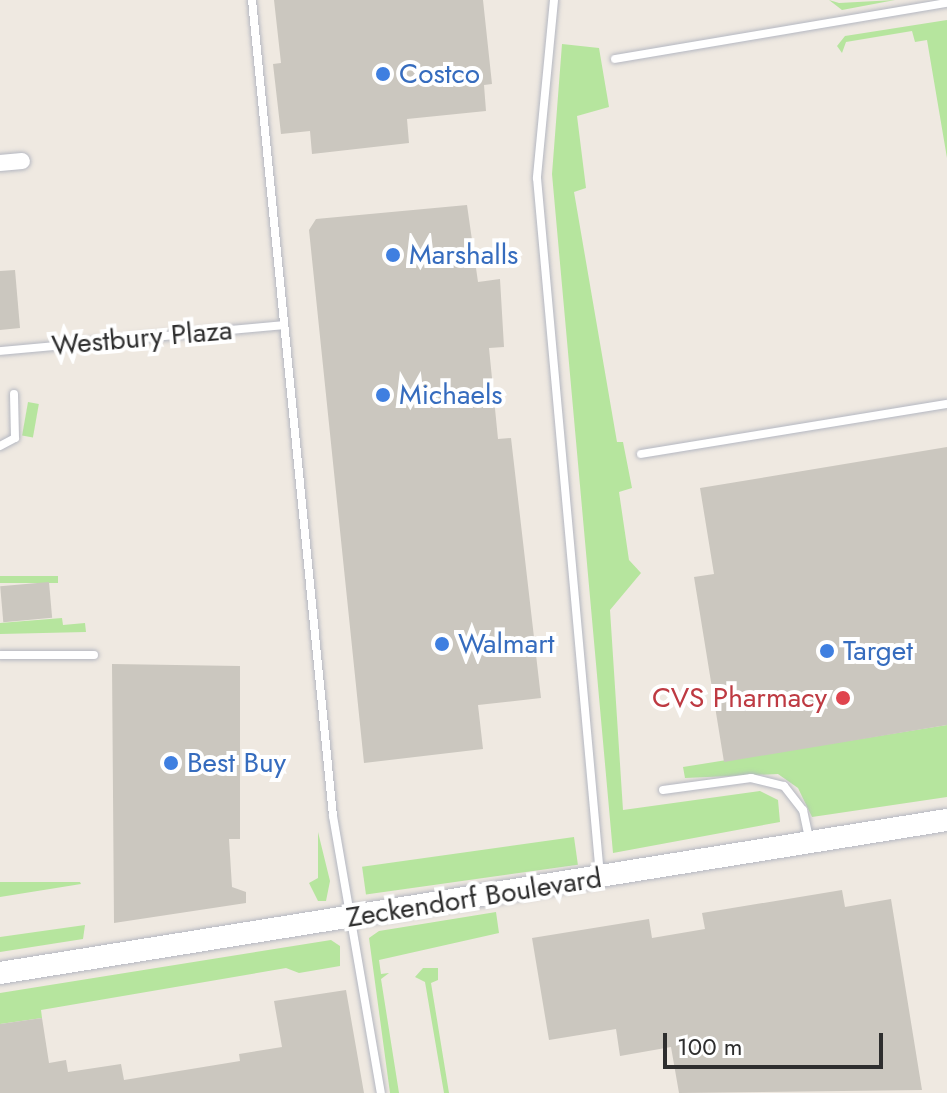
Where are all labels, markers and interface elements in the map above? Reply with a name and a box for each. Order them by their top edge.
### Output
place label: Costco [399,57,480,91]
marker: Costco [374,65,392,83]
place label: Marshalls [409,238,518,272]
marker: Marshalls [384,246,402,264]
street label: Westbury Plaza [50,313,234,363]
place label: Michaels [399,378,503,412]
marker: Michaels [374,386,392,404]
place label: Walmart [458,627,554,661]
place label: Target [843,634,913,668]
marker: Walmart [433,635,451,653]
marker: Target [818,642,836,660]
place label: CVS Pharmacy [652,681,827,715]
marker: CVS Pharmacy [834,689,852,707]
place label: Best Buy [187,746,286,780]
marker: Best Buy [162,754,180,772]
street label: Zeckendorf Boulevard [344,861,604,935]
scale bar [667,1017,887,1067]
text: 100 m [677,1029,743,1064]

